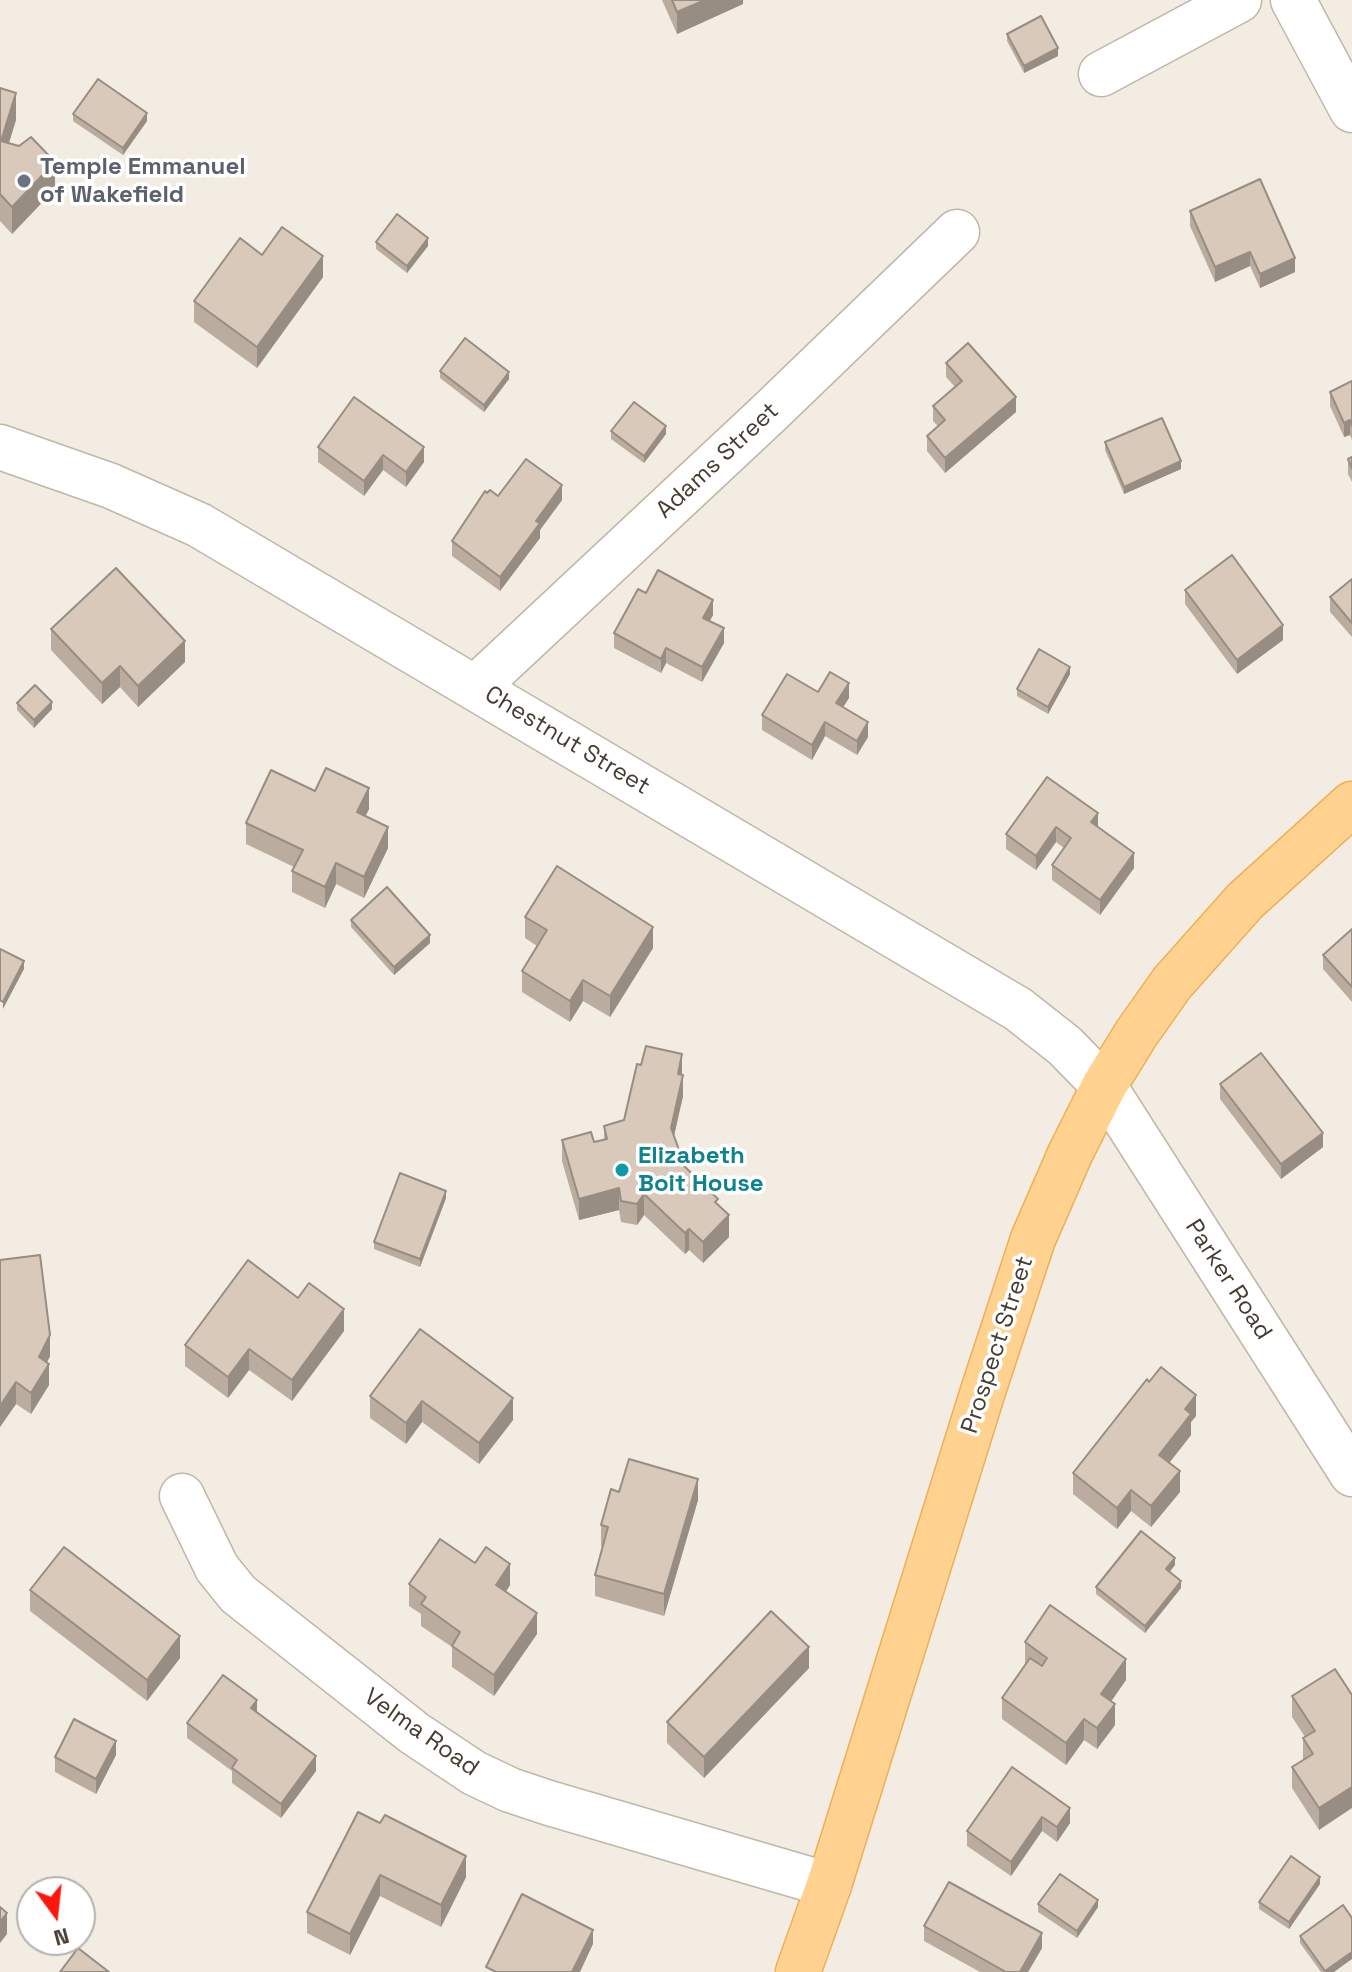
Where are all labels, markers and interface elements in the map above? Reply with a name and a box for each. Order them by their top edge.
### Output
place label: Temple Emmanuel of Wakefield [40,153,246,209]
marker: Temple Emmanuel of Wakefield [15,172,33,190]
street label: Adams Street [651,397,785,525]
street label: Chestnut Street [479,680,655,802]
place label: Elizabeth Boit House [638,1142,764,1198]
marker: Elizabeth Boit House [613,1161,631,1179]
street label: Parker Road [1178,1214,1278,1346]
street label: Prospect Street [956,1253,1040,1437]
street label: Velma Road [358,1683,484,1783]
north arrow [16,1876,96,1956]
text: N [51,1922,72,1953]

